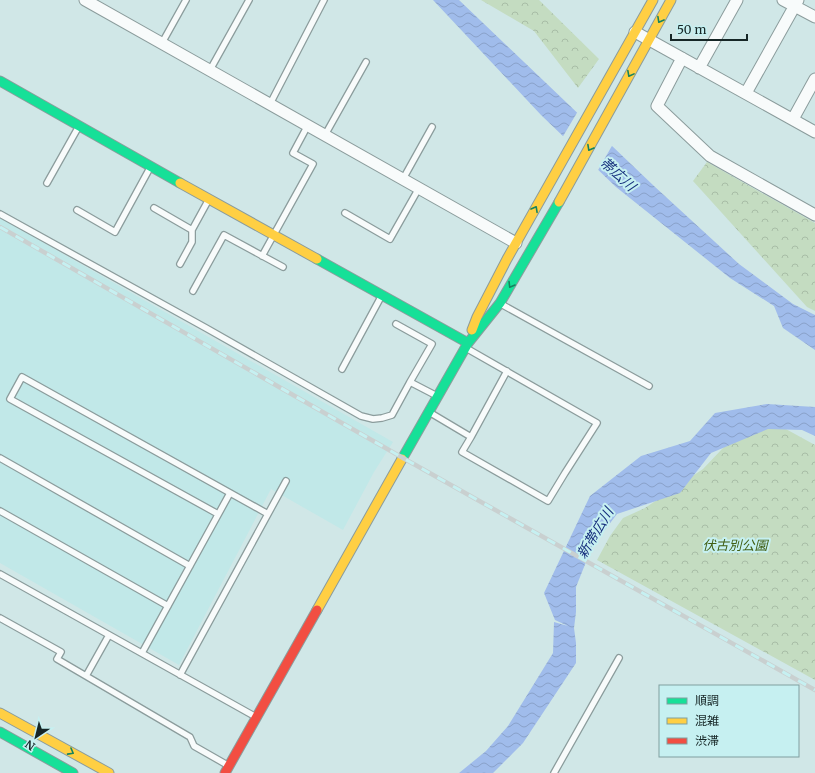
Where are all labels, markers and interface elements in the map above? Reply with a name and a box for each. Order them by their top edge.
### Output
one-way arrow [657,16,664,24]
scale bar [671,16,747,42]
text: 50 m [677,22,706,37]
one-way arrow [628,70,635,77]
one-way arrow [587,144,594,151]
water label: 帯広川 [596,153,641,196]
one-way arrow [531,206,538,213]
one-way arrow [508,281,516,288]
water label: 新帯広川 [573,503,618,562]
park label: 伏古別公園 [702,537,769,554]
legend [659,685,799,757]
text: 順調 [695,693,719,708]
text: 混雑 [695,713,719,728]
north arrow [16,717,56,757]
text: 渋滞 [695,733,719,748]
text: N [22,737,38,753]
one-way arrow [67,747,74,755]

